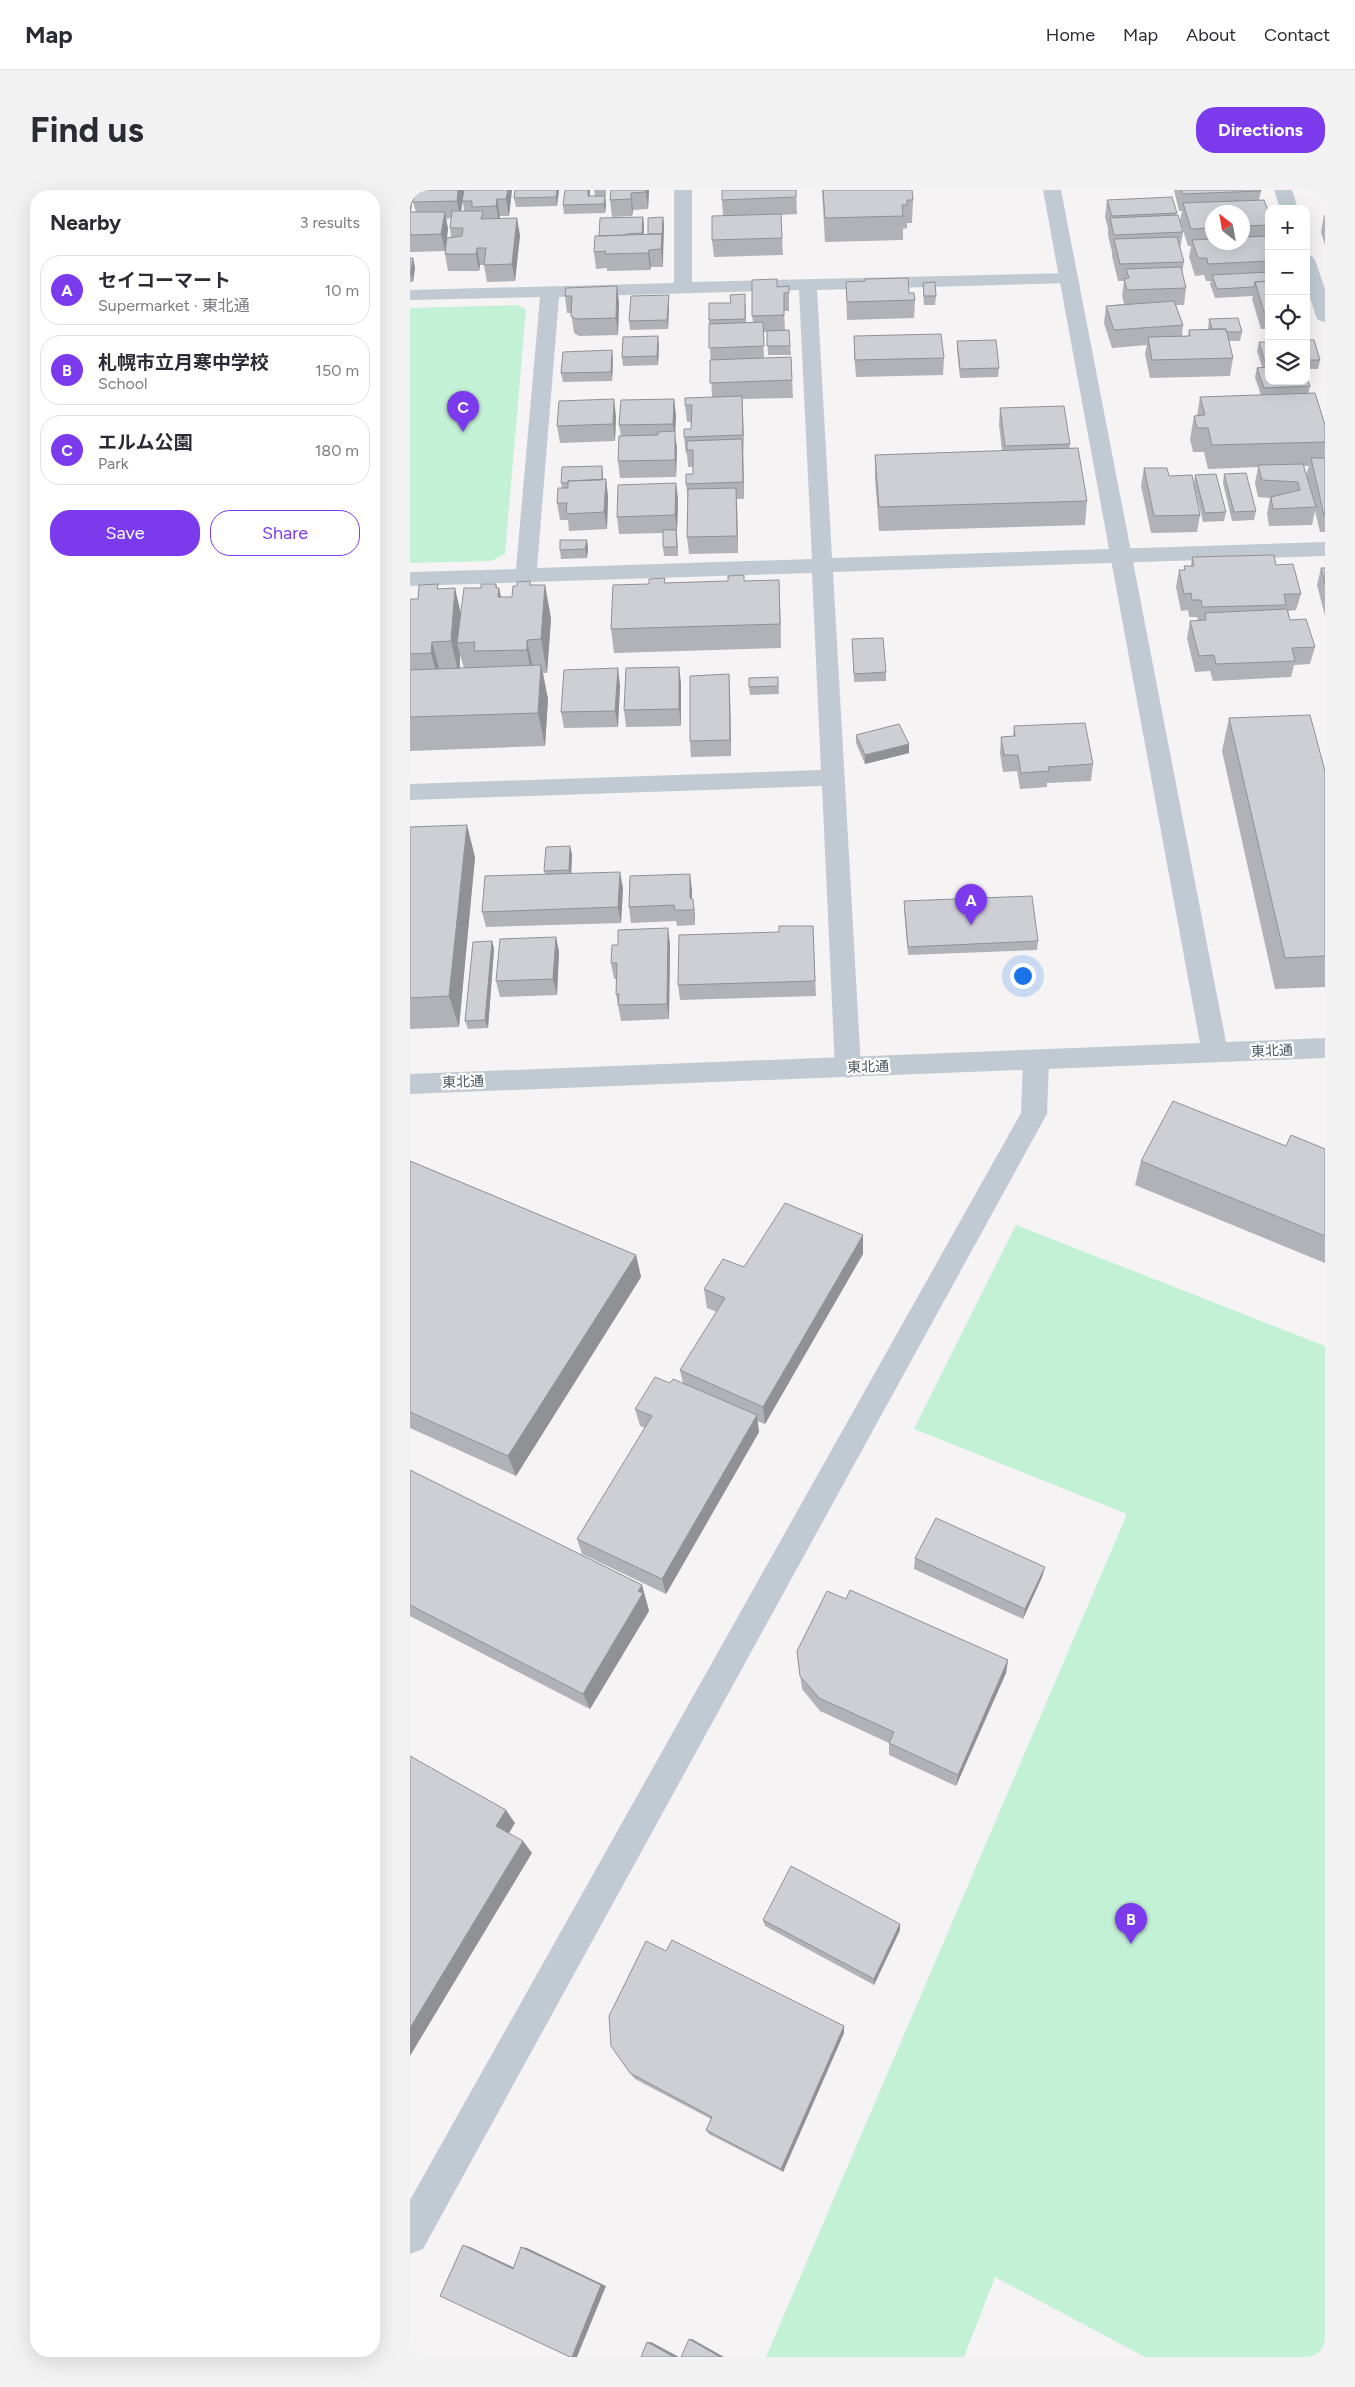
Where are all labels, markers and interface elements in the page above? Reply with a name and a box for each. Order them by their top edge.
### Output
text: Map [25,20,73,49]
text: Home [1046,24,1095,46]
text: Map [1123,24,1158,46]
text: About [1186,24,1236,46]
text: Contact [1264,24,1330,46]
button: Directions [1196,107,1325,153]
text: Find us [30,109,144,151]
north arrow [1205,205,1250,250]
map controls [1265,205,1310,385]
button: + [1265,205,1310,250]
text: Nearby [50,210,121,235]
text: 3 results [300,213,360,232]
button: − [1265,250,1310,295]
text: セイコーマート [98,269,231,292]
text: A [61,281,73,300]
text: 10 m [325,281,359,300]
button: locate [1265,295,1310,340]
text: Supermarket · 東北通 [98,296,250,315]
button: layers [1265,340,1310,385]
text: 札幌市立月寒中学校 [98,351,269,374]
text: B [62,361,72,380]
text: 150 m [315,361,359,380]
text: School [98,374,148,393]
pin: C [447,391,479,432]
text: エルム公園 [98,431,193,454]
text: C [61,441,73,460]
text: 180 m [315,441,359,460]
text: Park [98,454,128,473]
button: Save [50,510,200,556]
button: Share [210,510,360,556]
pin: A [955,884,987,925]
your location [1010,963,1036,989]
street label: 東北通 [1251,1041,1293,1061]
street label: 東北通 [847,1058,889,1076]
street label: 東北通 [442,1073,484,1091]
pin: B [1115,1903,1147,1944]

